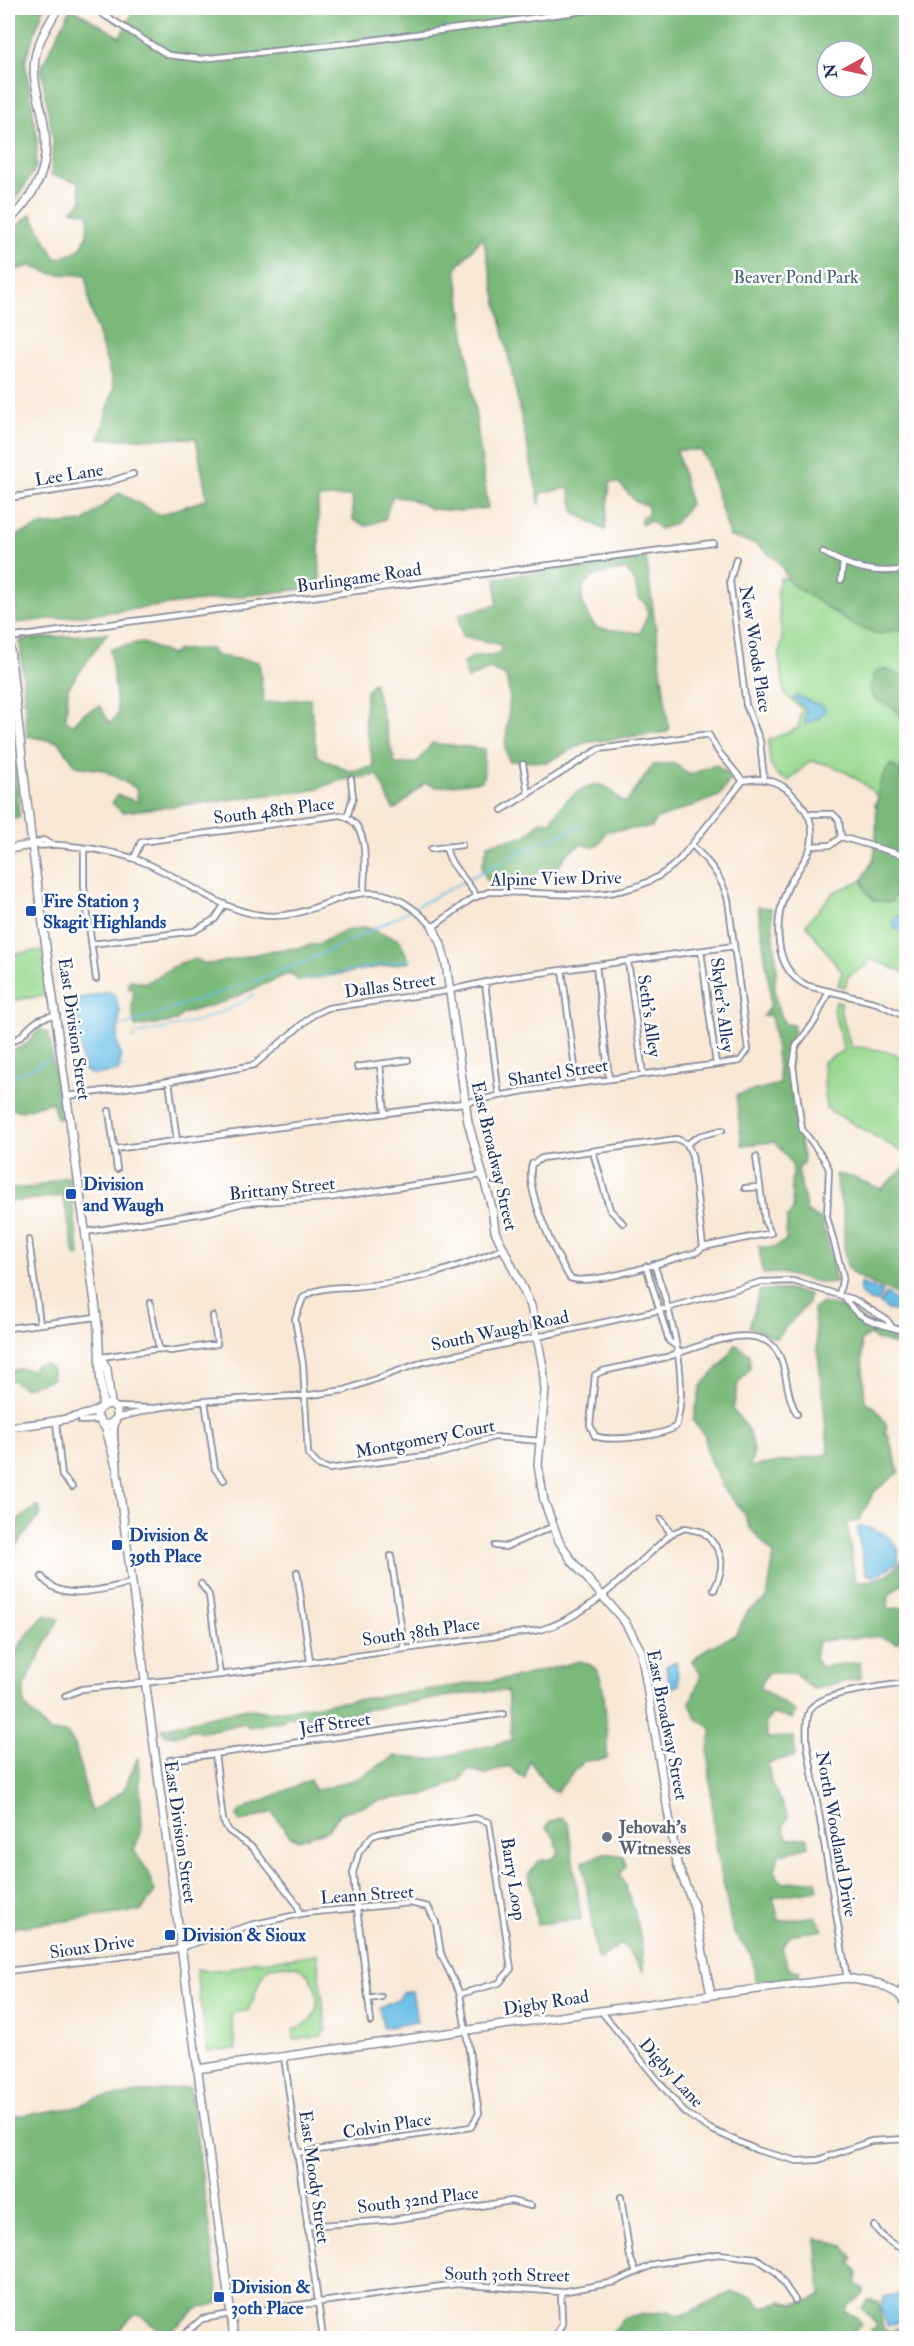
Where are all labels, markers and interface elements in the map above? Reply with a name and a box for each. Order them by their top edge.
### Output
north arrow [815,39,875,99]
text: N [820,62,842,80]
park label: Beaver Pond Park [733,266,859,289]
street label: Lee Lane [33,458,105,492]
street label: Burlingame Road [295,558,423,598]
street label: New Woods Place [734,584,776,715]
street label: South 48th Place [212,792,336,830]
street label: Alpine View Drive [489,866,622,892]
place label: Fire Station 3 Skagit Highlands [43,890,166,934]
marker: Fire Station 3 Skagit Highlands [24,904,38,918]
street label: East Division Street [53,956,95,1102]
street label: Skyler's Alley [705,956,739,1055]
street label: Dallas Street [343,968,437,1004]
street label: Seth's Alley [632,973,666,1060]
street label: Shantel Street [506,1054,610,1092]
street label: East Broadway Street [466,1079,522,1233]
street label: Brittany Street [228,1172,336,1206]
place label: Division and Waugh [83,1173,165,1217]
marker: Division and Waugh [64,1187,78,1201]
street label: South Waugh Road [429,1305,571,1357]
street label: Montgomery Court [353,1414,497,1464]
place label: Division & 39th Place [129,1524,209,1568]
marker: Division & 39th Place [110,1538,124,1552]
street label: South 38th Place [361,1612,482,1652]
street label: East Broadway Street [641,1648,693,1802]
street label: Jeff Street [297,1708,372,1741]
street label: North Woodland Drive [810,1749,862,1919]
street label: East Division Street [159,1759,201,1905]
place label: Jehovah's Witnesses [618,1816,691,1860]
marker: Jehovah's Witnesses [600,1830,614,1844]
street label: Barry Loop [495,1836,531,1922]
street label: Leann Street [319,1880,415,1910]
place label: Division & Sioux [182,1924,307,1947]
marker: Division & Sioux [163,1928,177,1942]
street label: Sioux Drive [48,1930,136,1964]
street label: Digby Road [502,1985,591,2021]
street label: Digby Lane [634,2033,709,2113]
street label: Colvin Place [341,2108,433,2144]
street label: East Moody Street [293,2109,335,2245]
street label: South 32nd Place [356,2181,481,2219]
street label: South 30th Street [444,2262,570,2288]
place label: Division & 30th Place [231,2276,311,2320]
marker: Division & 30th Place [212,2290,226,2304]

